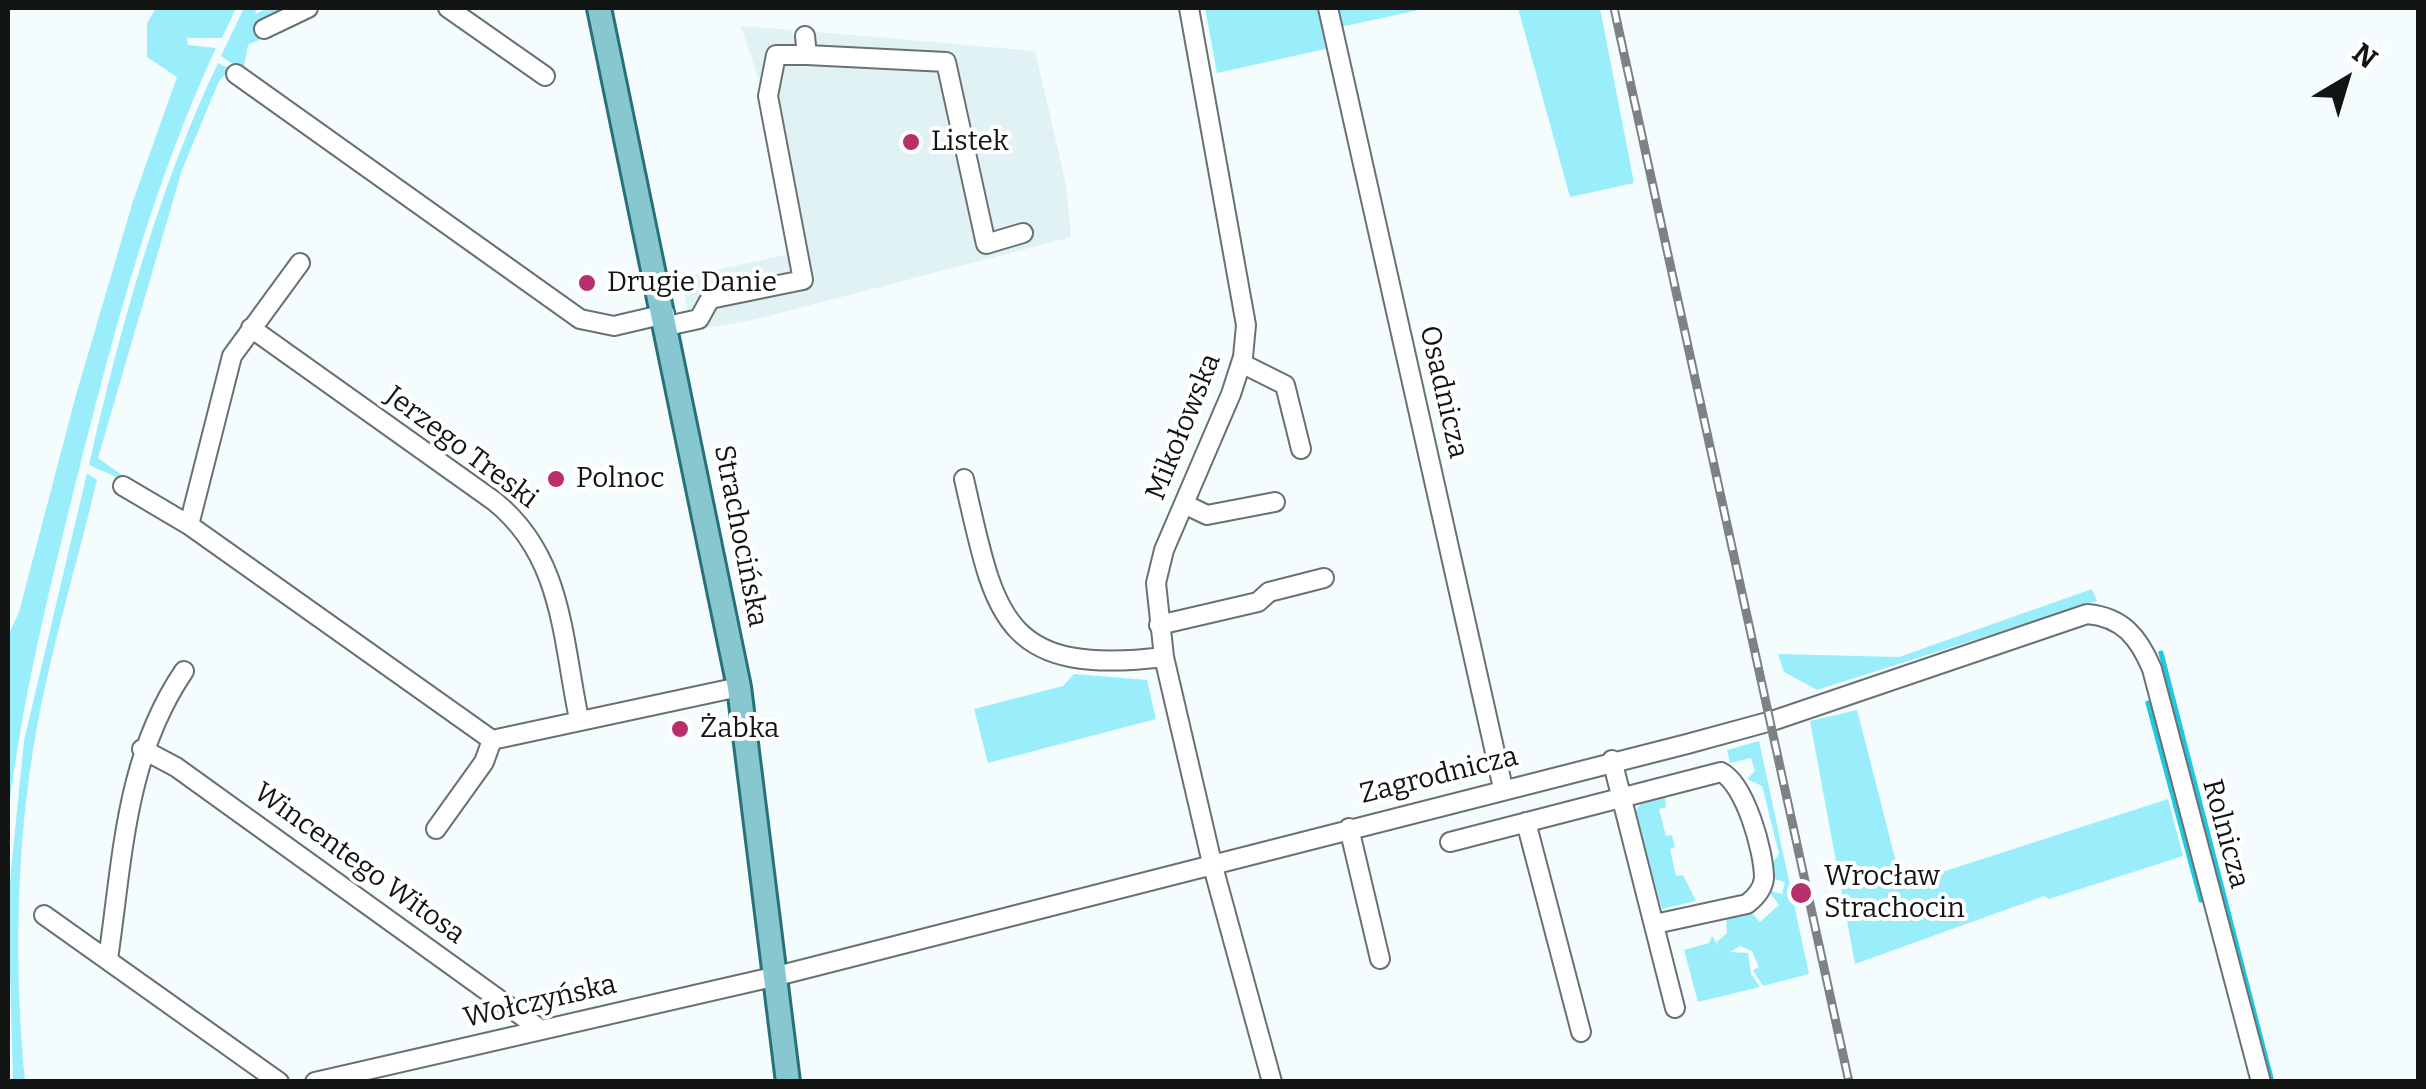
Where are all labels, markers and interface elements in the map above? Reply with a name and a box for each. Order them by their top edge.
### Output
north arrow [2296,30,2396,130]
text: N [2346,36,2383,76]
place label: Listek [931,125,1009,159]
marker: Listek [900,131,922,153]
place label: Drugie Danie [607,266,777,300]
marker: Drugie Danie [576,272,598,294]
street label: Osadnicza [1411,322,1475,462]
street label: Mikołowska [1139,349,1229,505]
street label: Jerzego Treski [378,380,544,516]
street label: Strachocińska [706,442,774,630]
place label: Polnoc [576,462,665,496]
marker: Polnoc [545,468,567,490]
place label: Żabka [700,712,779,746]
marker: Żabka [669,718,691,740]
street label: Zagrodnicza [1357,740,1521,812]
street label: Wincentego Witosa [247,776,471,952]
street label: Rolnicza [2194,776,2256,892]
place label: Wrocław Strachocin [1824,860,1965,926]
marker: Wrocław Strachocin [1788,880,1814,906]
street label: Wołczyńska [460,968,620,1036]

